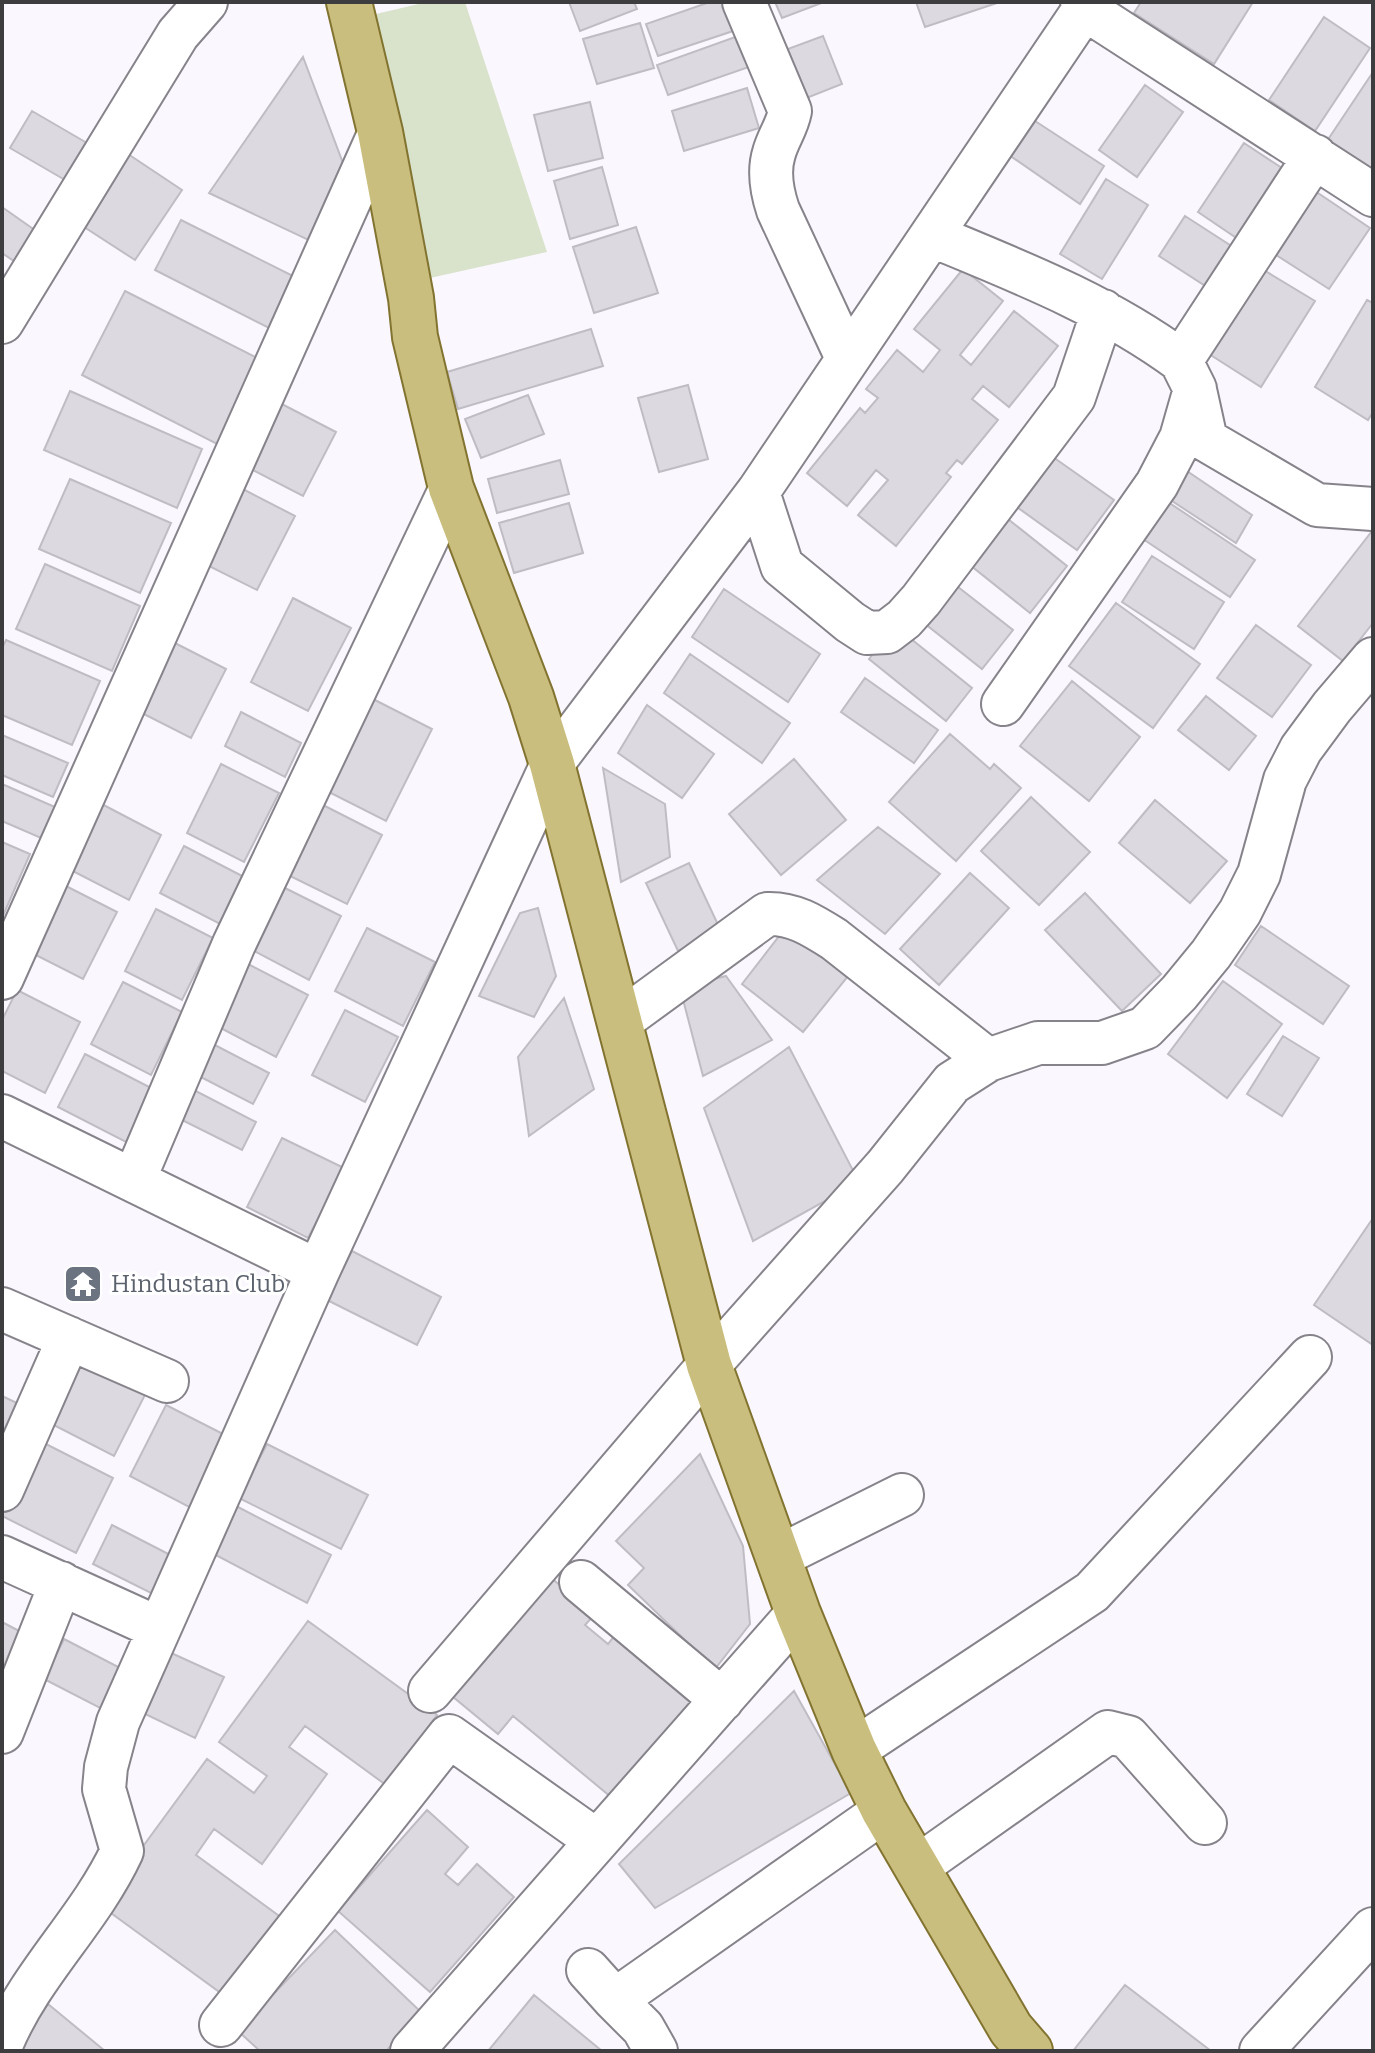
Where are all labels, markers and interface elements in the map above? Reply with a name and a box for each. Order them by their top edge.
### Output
temple icon: Hindustan Club [62,1263,104,1305]
place label: Hindustan Club [111,1270,285,1298]

